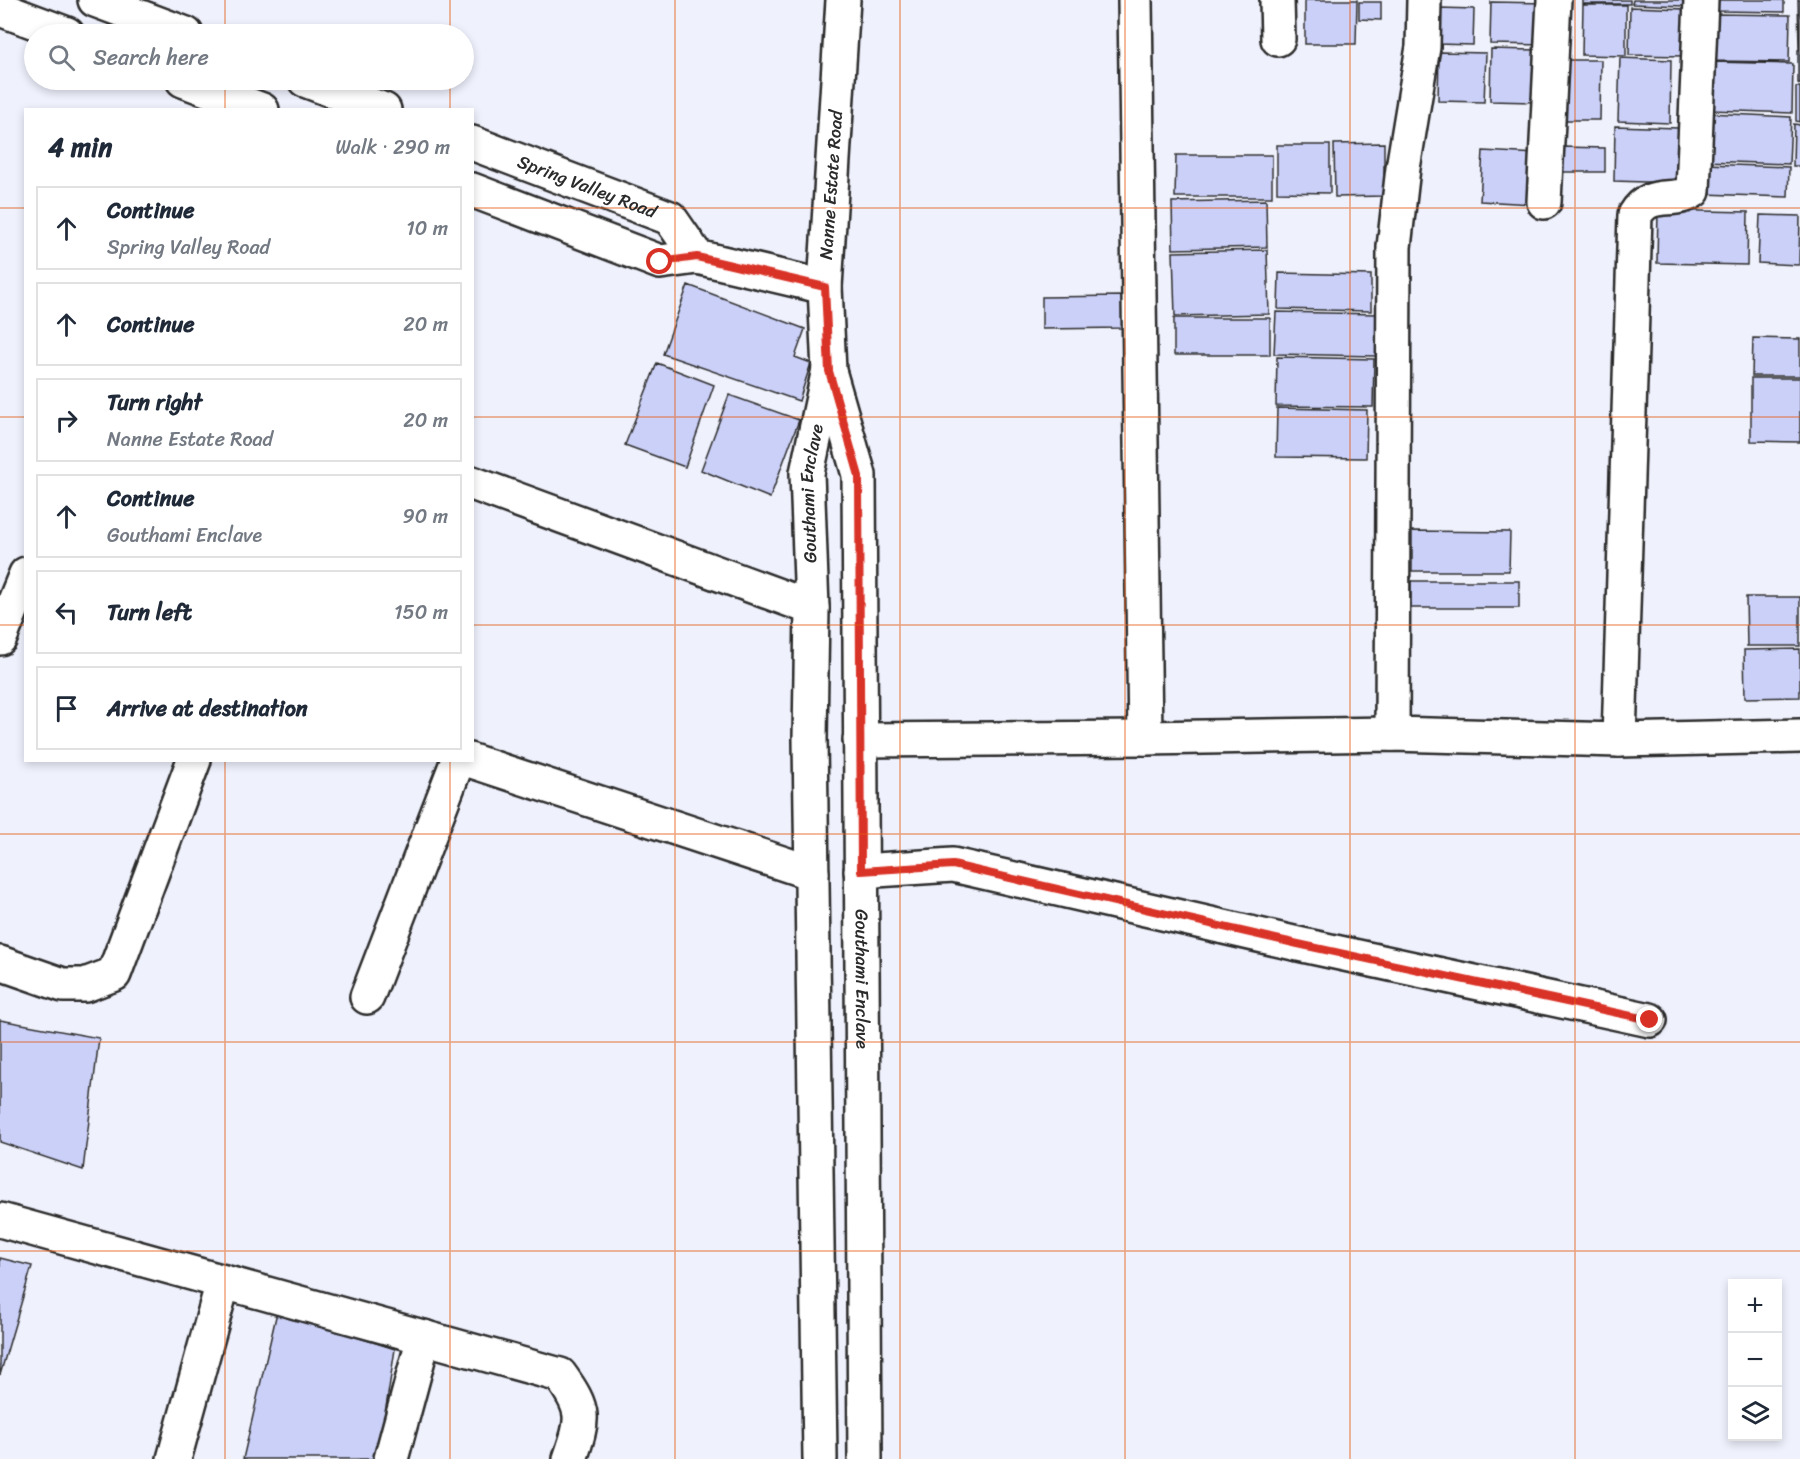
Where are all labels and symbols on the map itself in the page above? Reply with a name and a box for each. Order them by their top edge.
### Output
street label: Nanne Estate Road [810,108,852,261]
street label: Spring Valley Road [513,146,663,228]
route start [646,248,672,274]
street label: Gouthami Enclave [791,421,833,564]
street label: Gouthami Enclave [846,909,879,1049]
route end [1636,1006,1662,1032]

